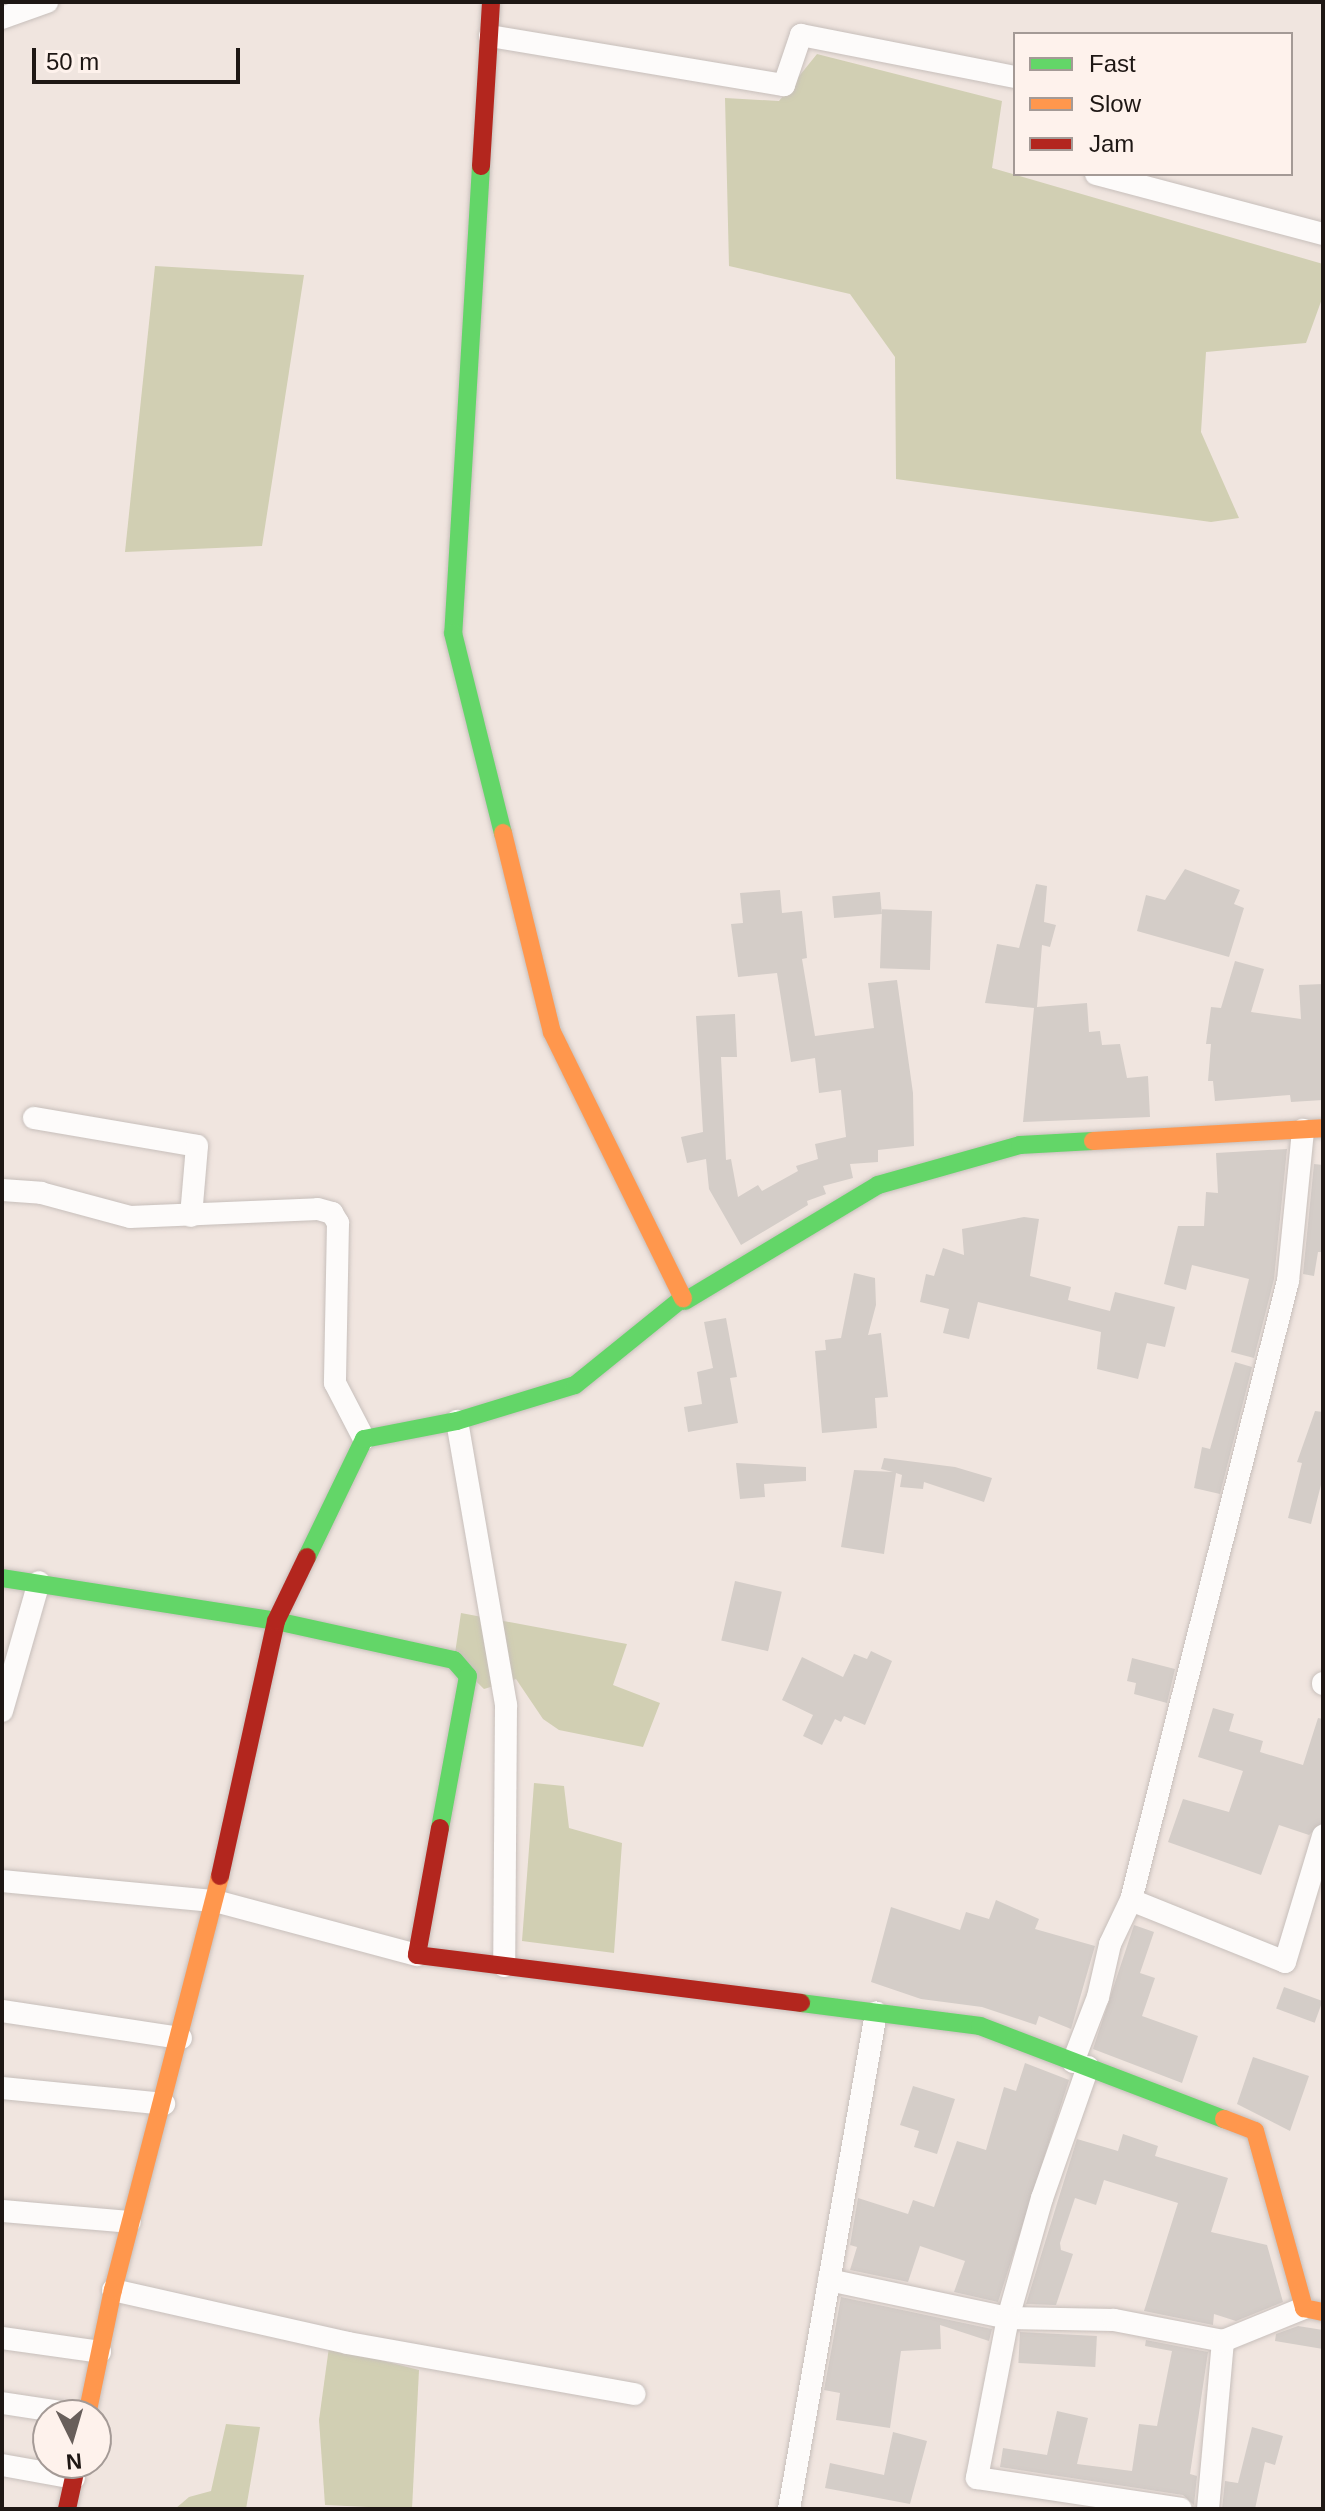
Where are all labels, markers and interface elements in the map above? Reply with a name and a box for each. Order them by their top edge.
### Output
scale bar [36,32,244,82]
legend [1013,32,1293,176]
text: 50 m [46,48,99,75]
text: Fast [1089,50,1136,77]
text: Slow [1089,90,1141,117]
text: Jam [1089,130,1134,157]
north arrow [32,2399,112,2479]
text: N [65,2448,83,2475]

